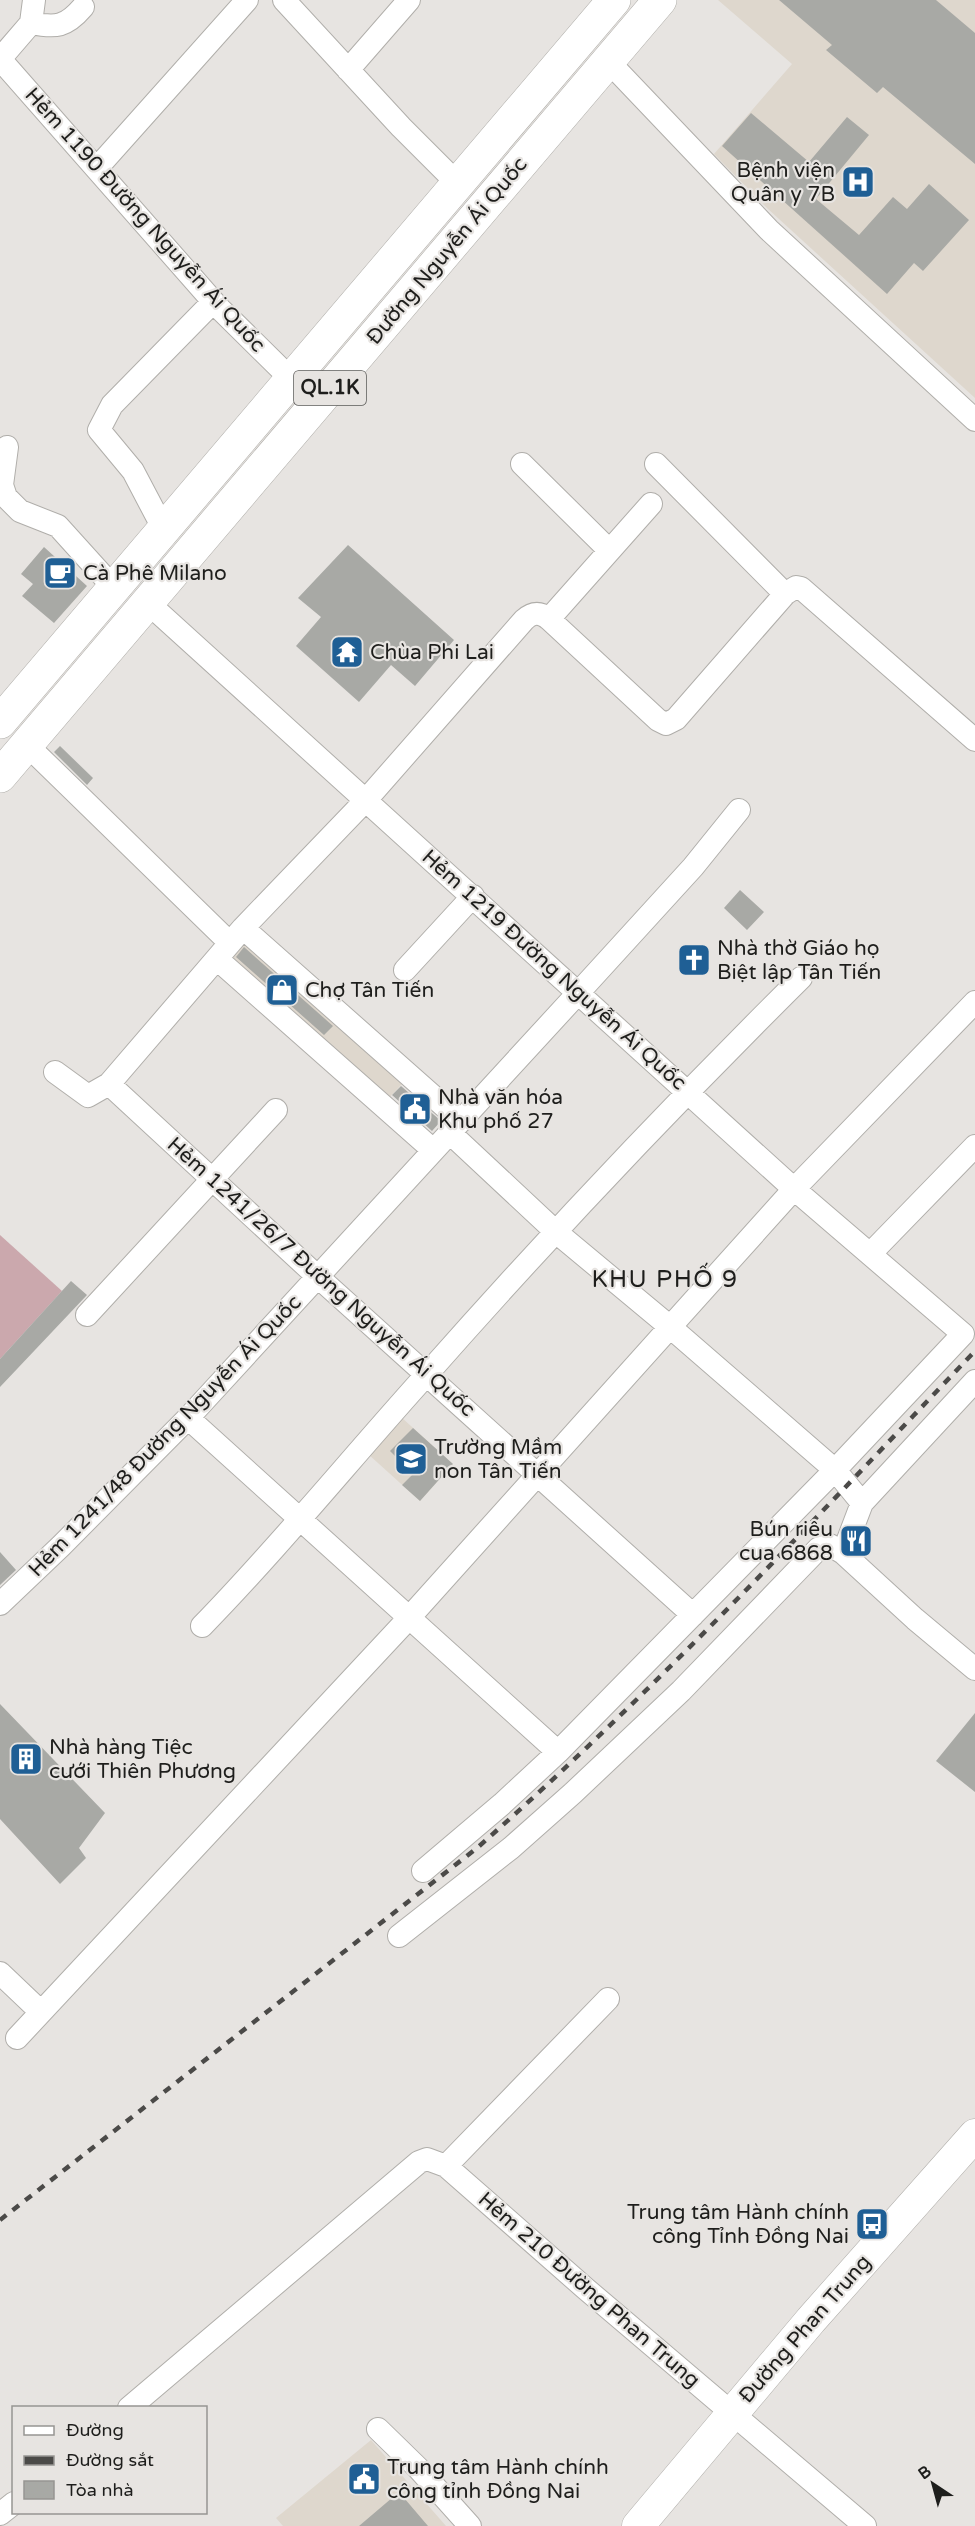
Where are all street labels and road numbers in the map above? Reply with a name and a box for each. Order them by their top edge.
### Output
street label: Hẻm 1190 Đường Nguyễn Ái Quốc [20,83,270,357]
street label: Đường Nguyễn Ái Quốc [361,152,533,350]
road number: QL.1K [294,371,366,405]
street label: Hẻm 1219 Đường Nguyễn Ái Quốc [417,845,691,1095]
street label: Hẻm 1241/26/7 Đường Nguyễn Ái Quốc [162,1132,480,1422]
street label: Hẻm 1241/48 Đường Nguyễn Ái Quốc [23,1290,307,1582]
street label: Hẻm 210 Đường Phan Trung [473,2187,705,2393]
street label: Đường Phan Trung [734,2250,876,2408]

